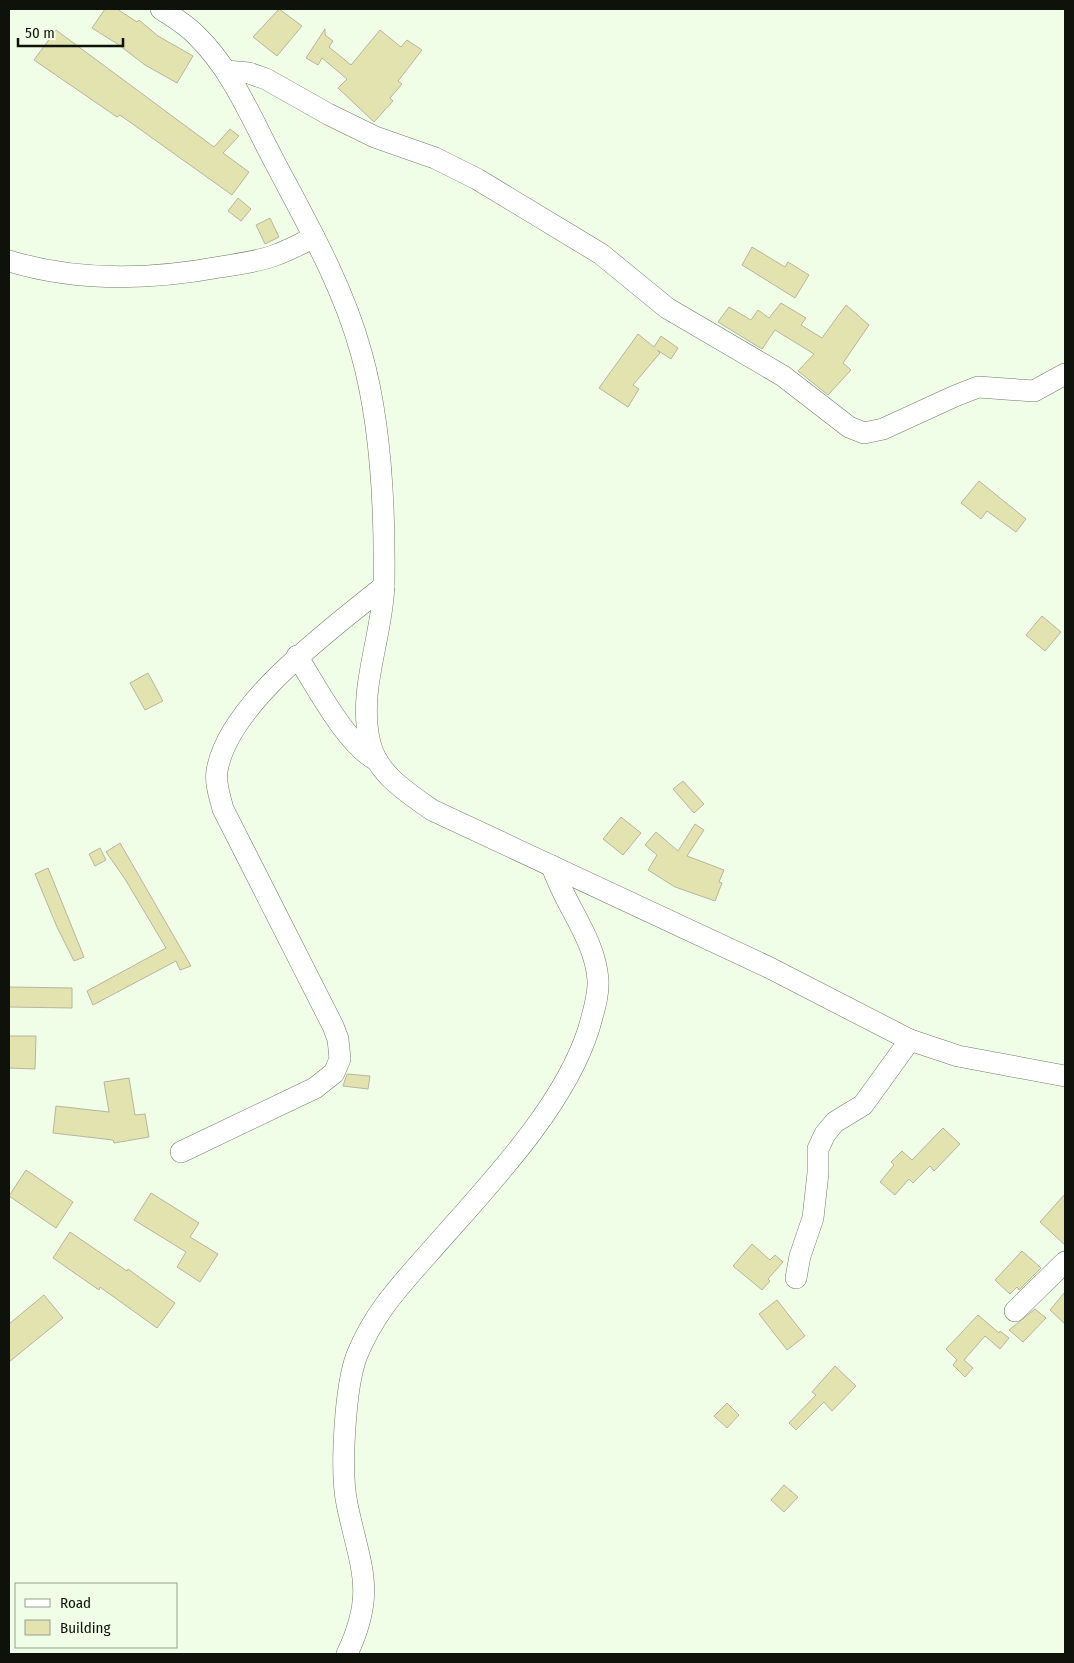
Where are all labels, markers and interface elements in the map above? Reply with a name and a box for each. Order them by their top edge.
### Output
scale bar [18,15,122,47]
text: 50 m [25,24,55,42]
legend [15,1583,178,1648]
text: Road [60,1594,91,1612]
text: Building [60,1619,111,1637]

